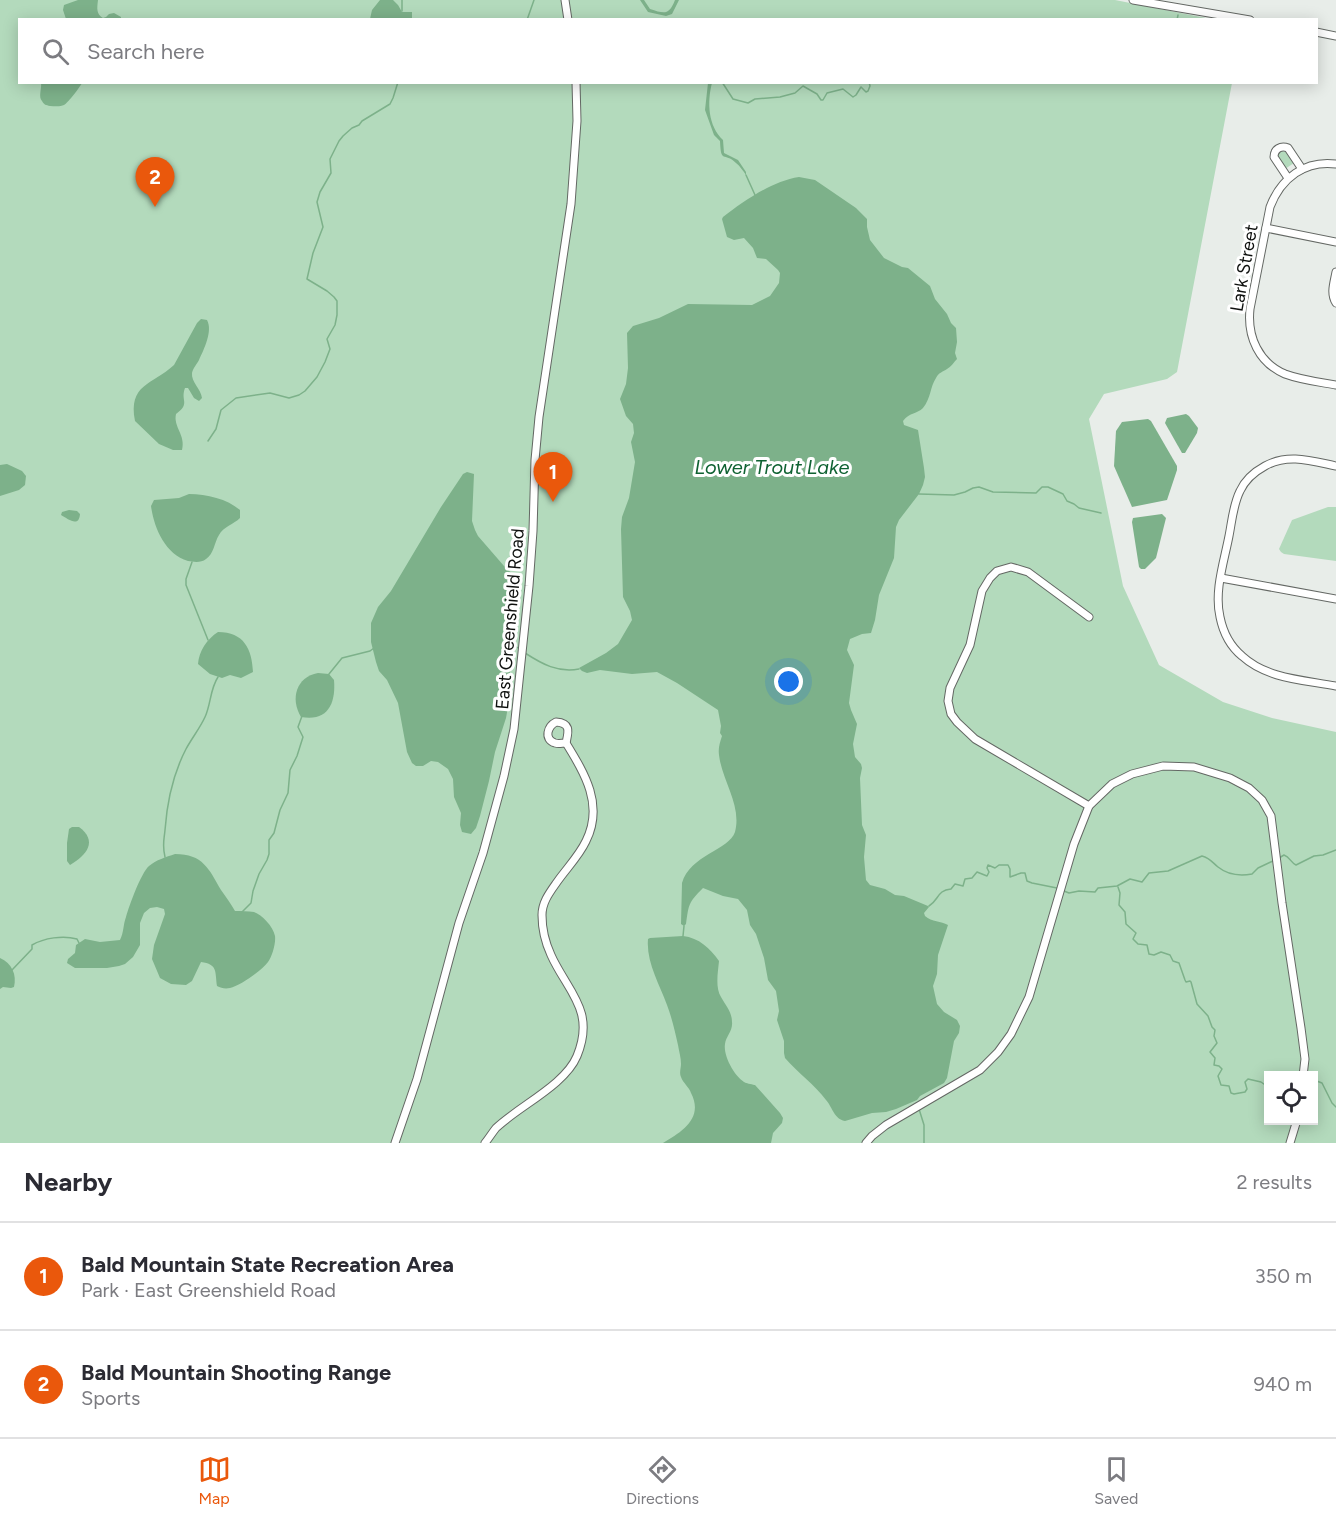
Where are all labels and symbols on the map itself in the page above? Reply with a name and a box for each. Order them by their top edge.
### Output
pin: 2 [136,158,174,207]
street label: Lark Street [1226,222,1263,313]
pin: 1 [534,452,572,502]
water label: Lower Trout Lake [695,455,849,479]
street label: East Greenshield Road [491,528,529,710]
your location [774,667,803,696]

